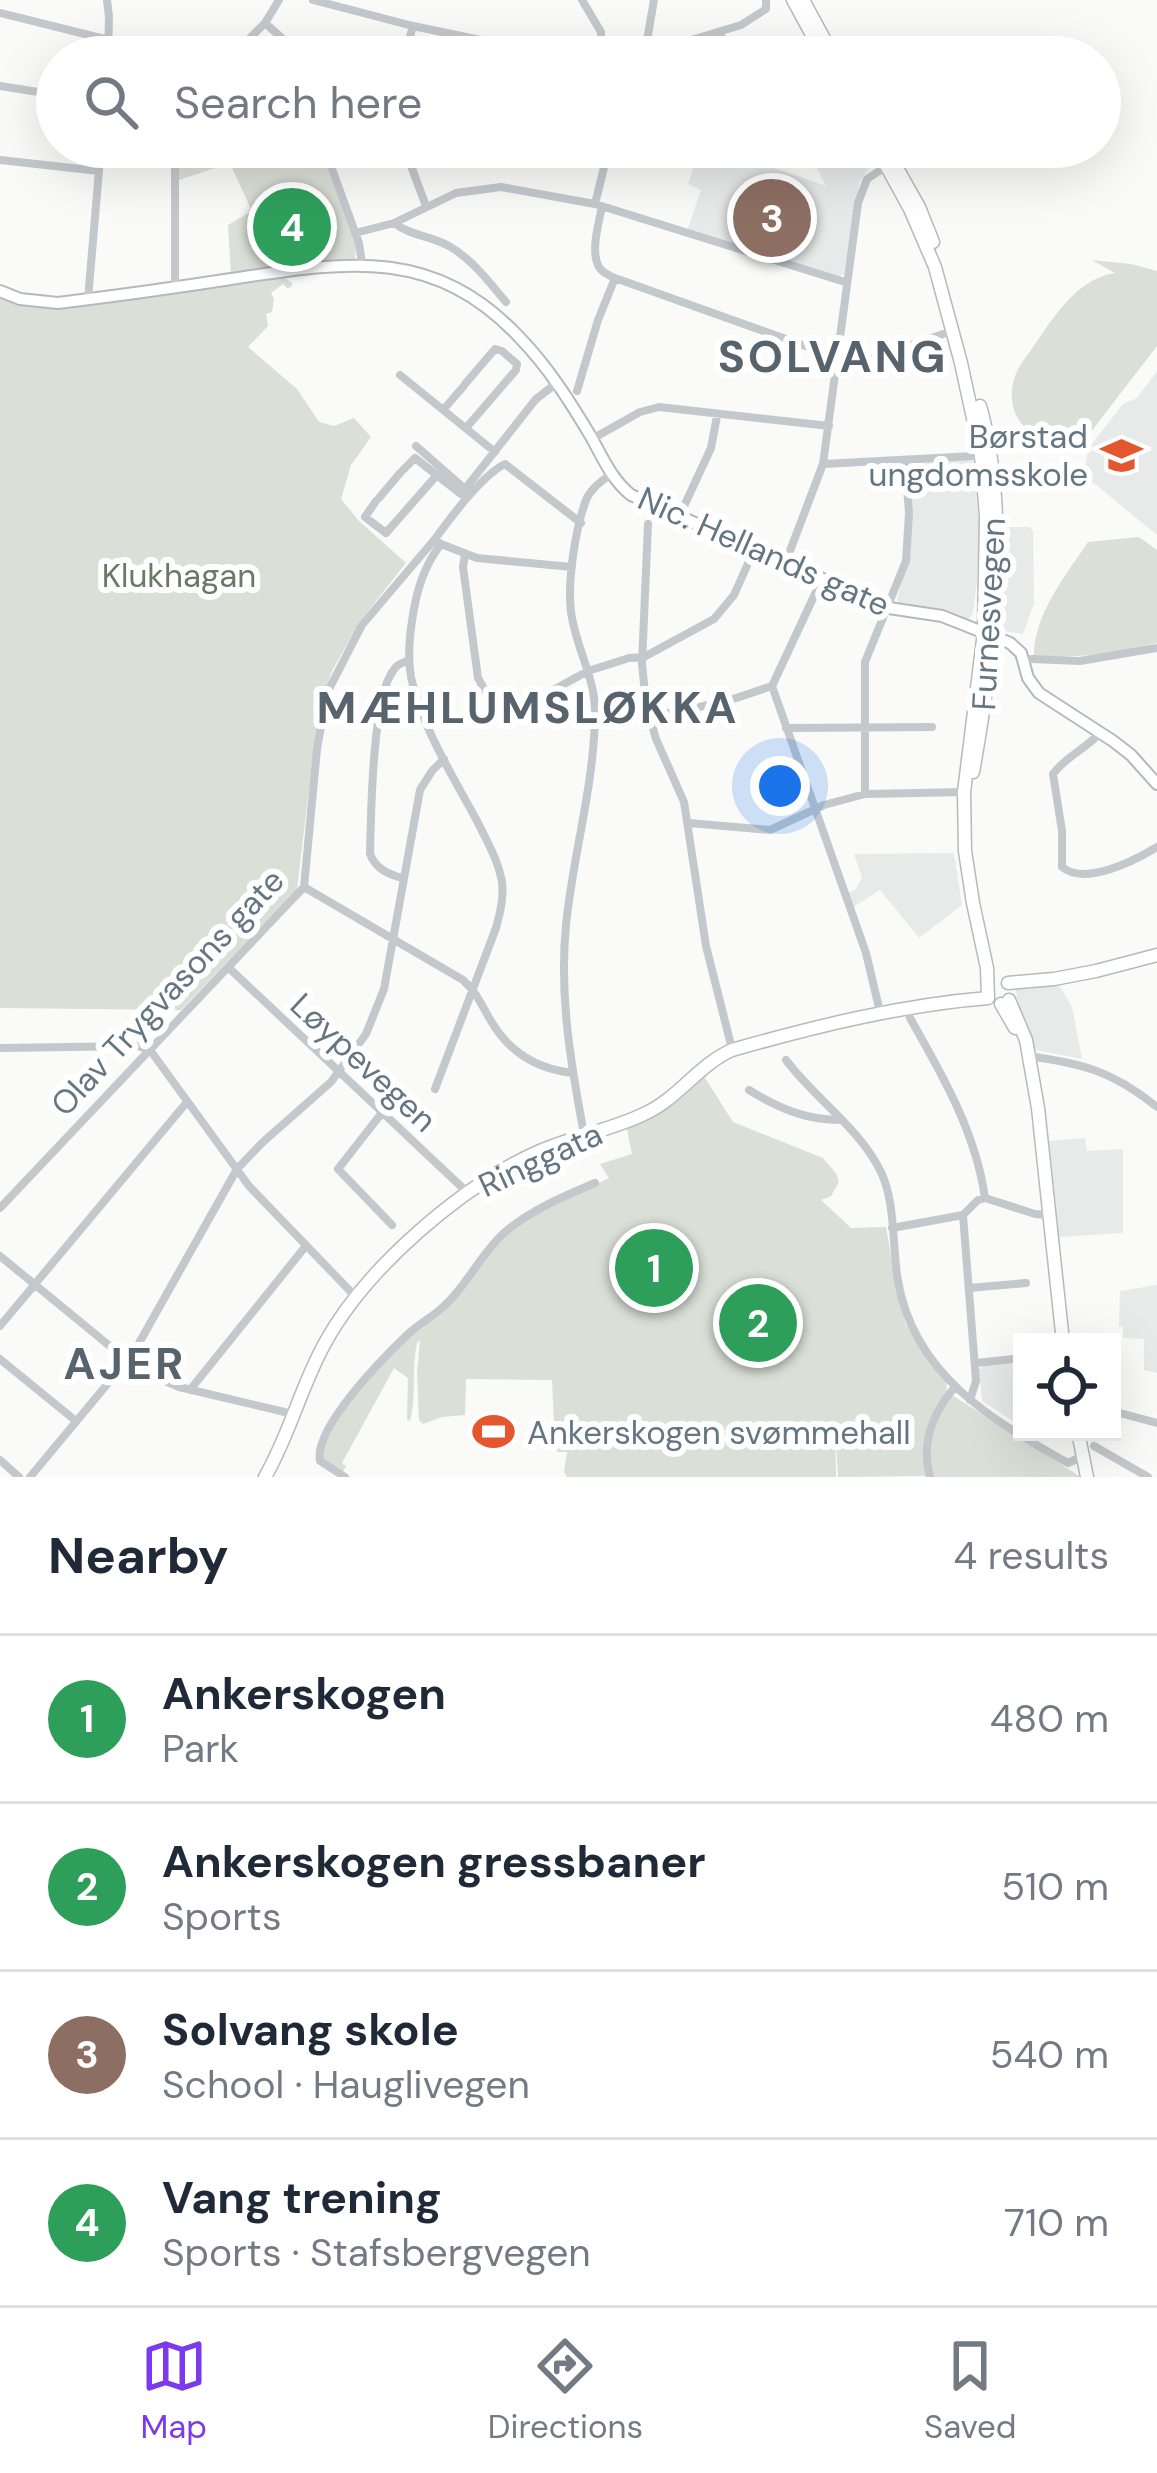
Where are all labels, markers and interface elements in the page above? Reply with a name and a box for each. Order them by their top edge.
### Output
search box [36,36,1121,168]
icon: search [78,69,144,135]
text: Search here [174,73,422,132]
pin: 3 [733,173,811,263]
pin: 4 [253,182,331,272]
district label: SOLVANG [718,327,948,386]
place label: Børstad ungdomsskole [868,415,1088,496]
school or university icon: Børstad ungdomsskole [1099,432,1145,478]
street label: Nic. Hellands gate [631,477,896,626]
street label: Furnesvegen [962,517,1015,711]
park label: Klukhagan [102,554,256,597]
district label: MÆHLUMSLØKKA [317,678,739,737]
your location [750,756,810,816]
street label: Olav Trygvasons gate [41,860,293,1125]
street label: Løypevegen [281,984,446,1141]
street label: Ringgata [471,1112,609,1207]
pin: 1 [615,1223,693,1313]
pin: 2 [719,1278,797,1368]
map controls [1013,1333,1121,1441]
button: locate [1013,1333,1121,1441]
district label: AJER [64,1334,186,1393]
sports icon: Ankerskogen svømmehall [470,1409,516,1455]
place label: Ankerskogen svømmehall [527,1411,911,1454]
text: Nearby [48,1522,229,1589]
text: 4 results [954,1530,1109,1581]
text: Ankerskogen [162,1664,446,1723]
text: 1 [80,1693,94,1744]
text: 480 m [990,1693,1109,1744]
text: Park [162,1723,239,1774]
text: Ankerskogen gressbaner [162,1832,706,1891]
text: 2 [76,1861,98,1912]
text: 510 m [1001,1861,1109,1912]
text: Sports [162,1891,281,1942]
text: Solvang skole [162,2000,459,2059]
text: 3 [75,2029,99,2080]
text: 540 m [990,2029,1109,2080]
text: School · Hauglivegen [162,2059,530,2110]
text: Vang trening [162,2168,442,2227]
text: 4 [74,2197,100,2248]
text: 710 m [1004,2197,1109,2248]
text: Sports · Stafsbergvegen [162,2227,591,2278]
tab: Map [140,2333,207,2448]
tab: Directions [488,2333,643,2448]
tab: Saved [924,2333,1017,2448]

